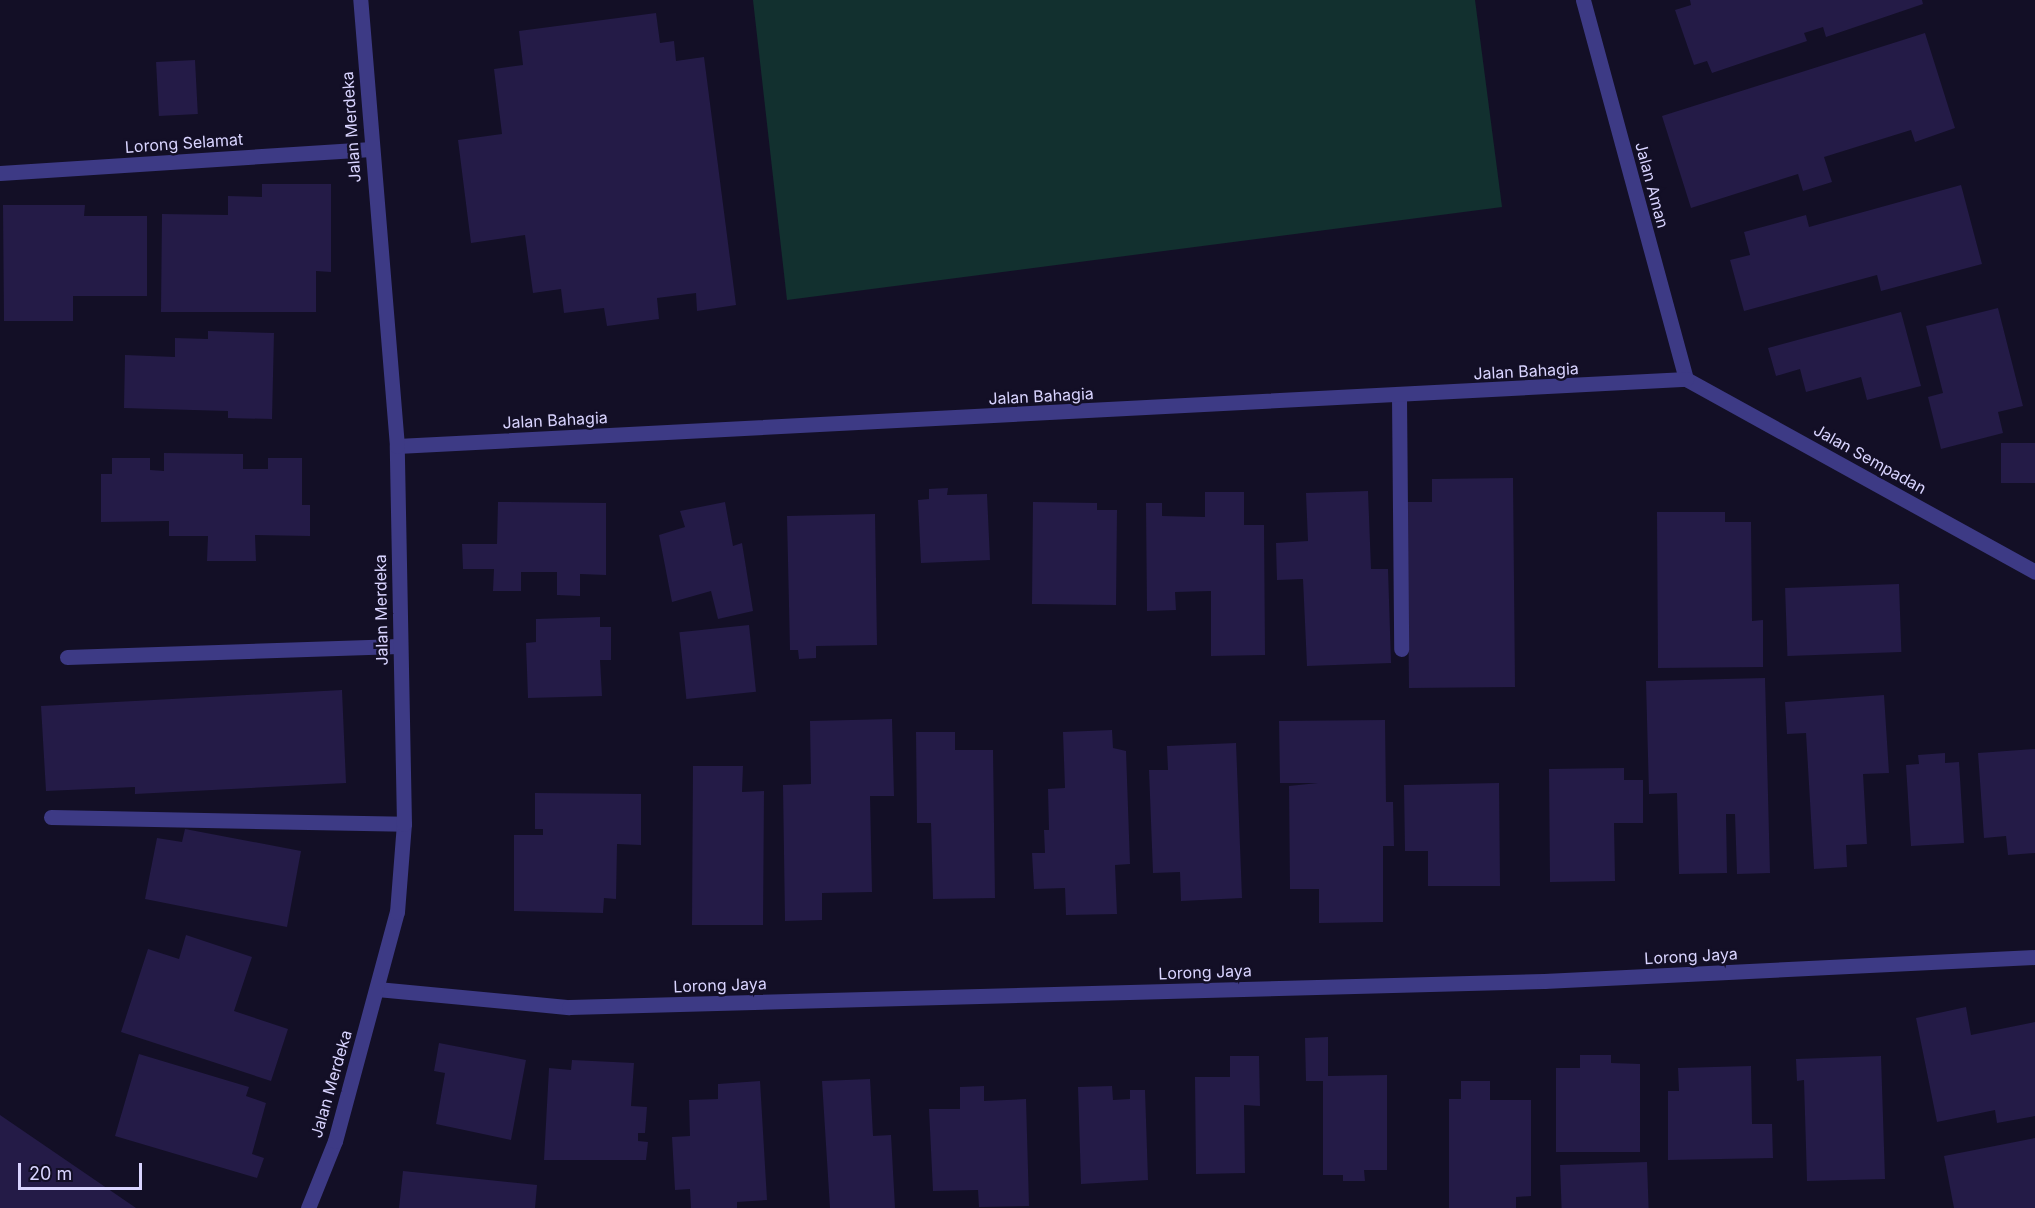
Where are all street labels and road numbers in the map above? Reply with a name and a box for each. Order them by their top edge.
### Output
street label: Jalan Merdeka [338,71,364,183]
street label: Lorong Selamat [124,129,244,157]
street label: Jalan Aman [1631,140,1673,230]
street label: Jalan Bahagia [1473,359,1579,383]
street label: Jalan Bahagia [988,384,1094,408]
street label: Jalan Bahagia [502,408,608,432]
street label: Jalan Sempadan [1810,420,1930,498]
street label: Jalan Merdeka [370,554,392,666]
street label: Lorong Jaya [1644,944,1738,968]
street label: Lorong Jaya [1158,961,1252,983]
street label: Lorong Jaya [673,974,767,996]
street label: Jalan Merdeka [306,1028,356,1140]

